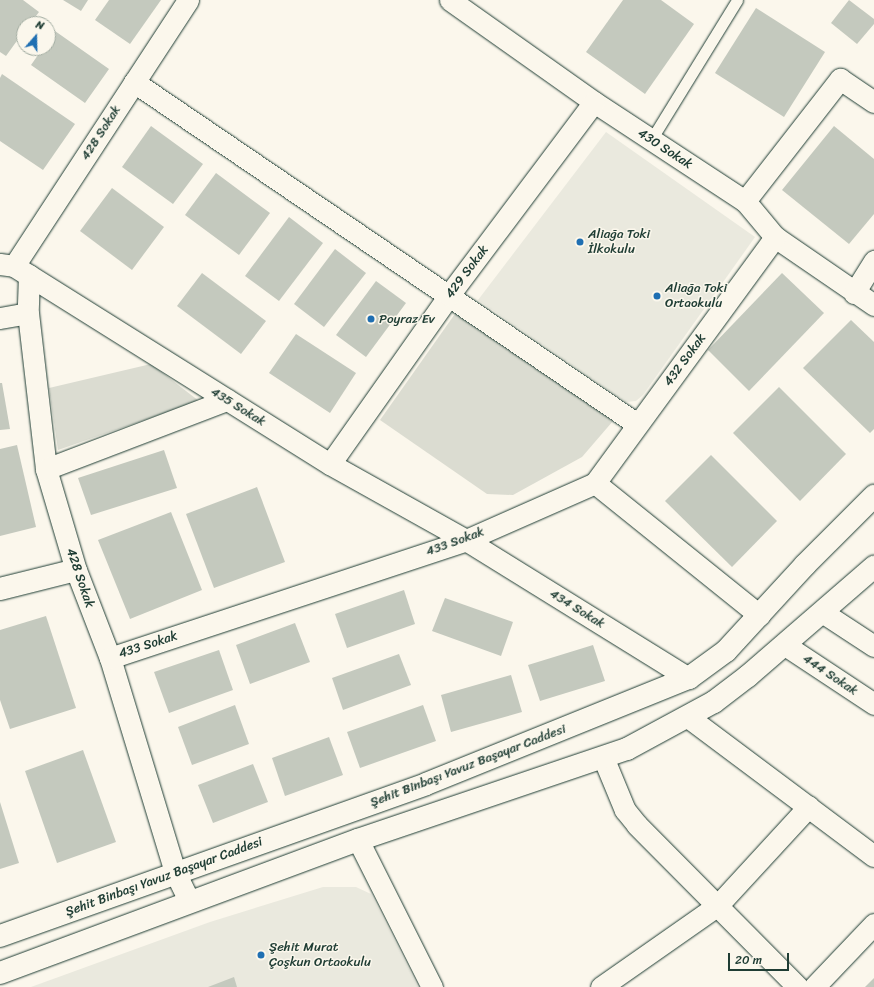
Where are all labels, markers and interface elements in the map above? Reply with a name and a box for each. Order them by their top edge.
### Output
text: N [33,15,47,35]
north arrow [16,16,56,56]
street label: 428 Sokak [78,103,124,163]
street label: 430 Sokak [635,126,695,172]
place label: Aliağa Toki İlkokulu [588,227,650,258]
marker: Aliağa Toki İlkokulu [575,237,585,247]
street label: 429 Sokak [442,243,492,301]
place label: Aliağa Toki Ortaokulu [665,281,727,312]
marker: Aliağa Toki Ortaokulu [652,291,662,301]
place label: Poyraz Ev [379,311,435,327]
marker: Poyraz Ev [366,314,376,324]
street label: 432 Sokak [661,331,709,389]
street label: 435 Sokak [208,384,268,430]
street label: 433 Sokak [424,524,486,560]
street label: 428 Sokak [63,546,97,610]
street label: 434 Sokak [547,586,607,632]
street label: 433 Sokak [117,628,179,662]
street label: 444 Sokak [800,651,860,699]
street label: Şehit Binbaşı Yavuz Başayar Caddesi [368,722,568,810]
street label: Şehit Binbaşı Yavuz Başayar Caddesi [64,834,264,920]
place label: Şehit Murat Çoşkun Ortaokulu [269,940,371,971]
scale bar [730,945,791,971]
text: 20 m [735,949,762,971]
marker: Şehit Murat Çoşkun Ortaokulu [256,950,266,960]

